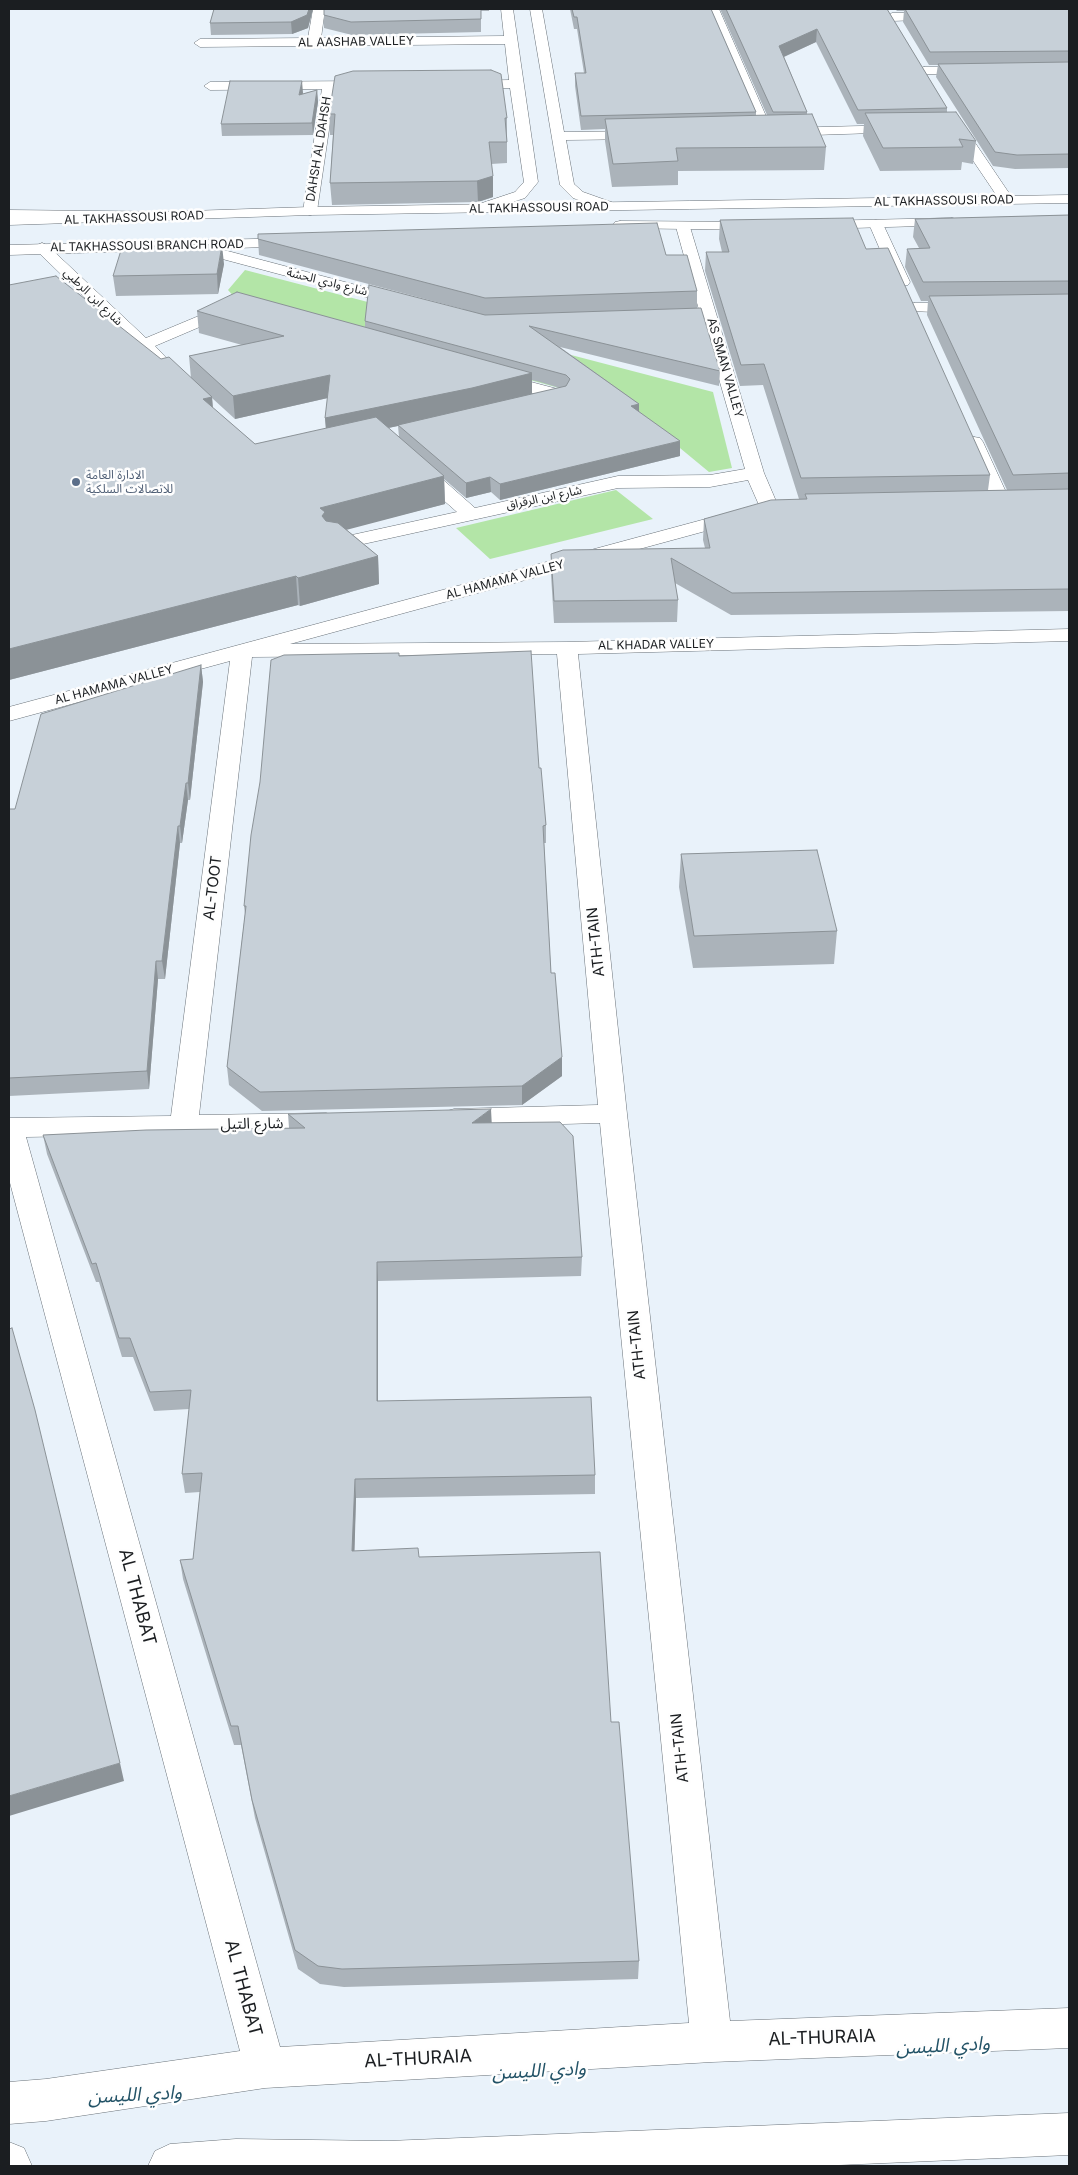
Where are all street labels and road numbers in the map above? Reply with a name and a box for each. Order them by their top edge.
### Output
street label: AL AASHAB VALLEY [298,34,414,50]
street label: DAHSH AL DAHSH [304,96,334,202]
street label: AL TAKHASSOUSI ROAD [874,193,1014,209]
street label: AL TAKHASSOUSI ROAD [469,200,609,216]
street label: AL TAKHASSOUSI ROAD [64,208,204,228]
street label: AL TAKHASSOUSI BRANCH ROAD [50,237,244,255]
street label: شارع ابن الرطبي [61,265,125,329]
street label: شارع وادي الحشة [285,265,369,299]
street label: AS SMAN VALLEY [704,316,746,420]
street label: شارع ابن الرقراق [505,483,583,513]
street label: AL HAMAMA VALLEY [444,557,566,603]
street label: AL KHADAR VALLEY [598,637,714,653]
street label: AL HAMAMA VALLEY [53,662,175,708]
street label: AL-TOOT [200,855,226,921]
street label: ATH-TAIN [583,906,609,978]
street label: شارع التيل [220,1114,284,1134]
street label: ATH-TAIN [624,1309,650,1381]
street label: AL THABAT [114,1546,160,1648]
street label: ATH-TAIN [667,1712,693,1784]
street label: AL THABAT [220,1937,266,2039]
street label: AL-THURAIA [768,2025,876,2051]
street label: AL-THURAIA [364,2045,472,2073]

